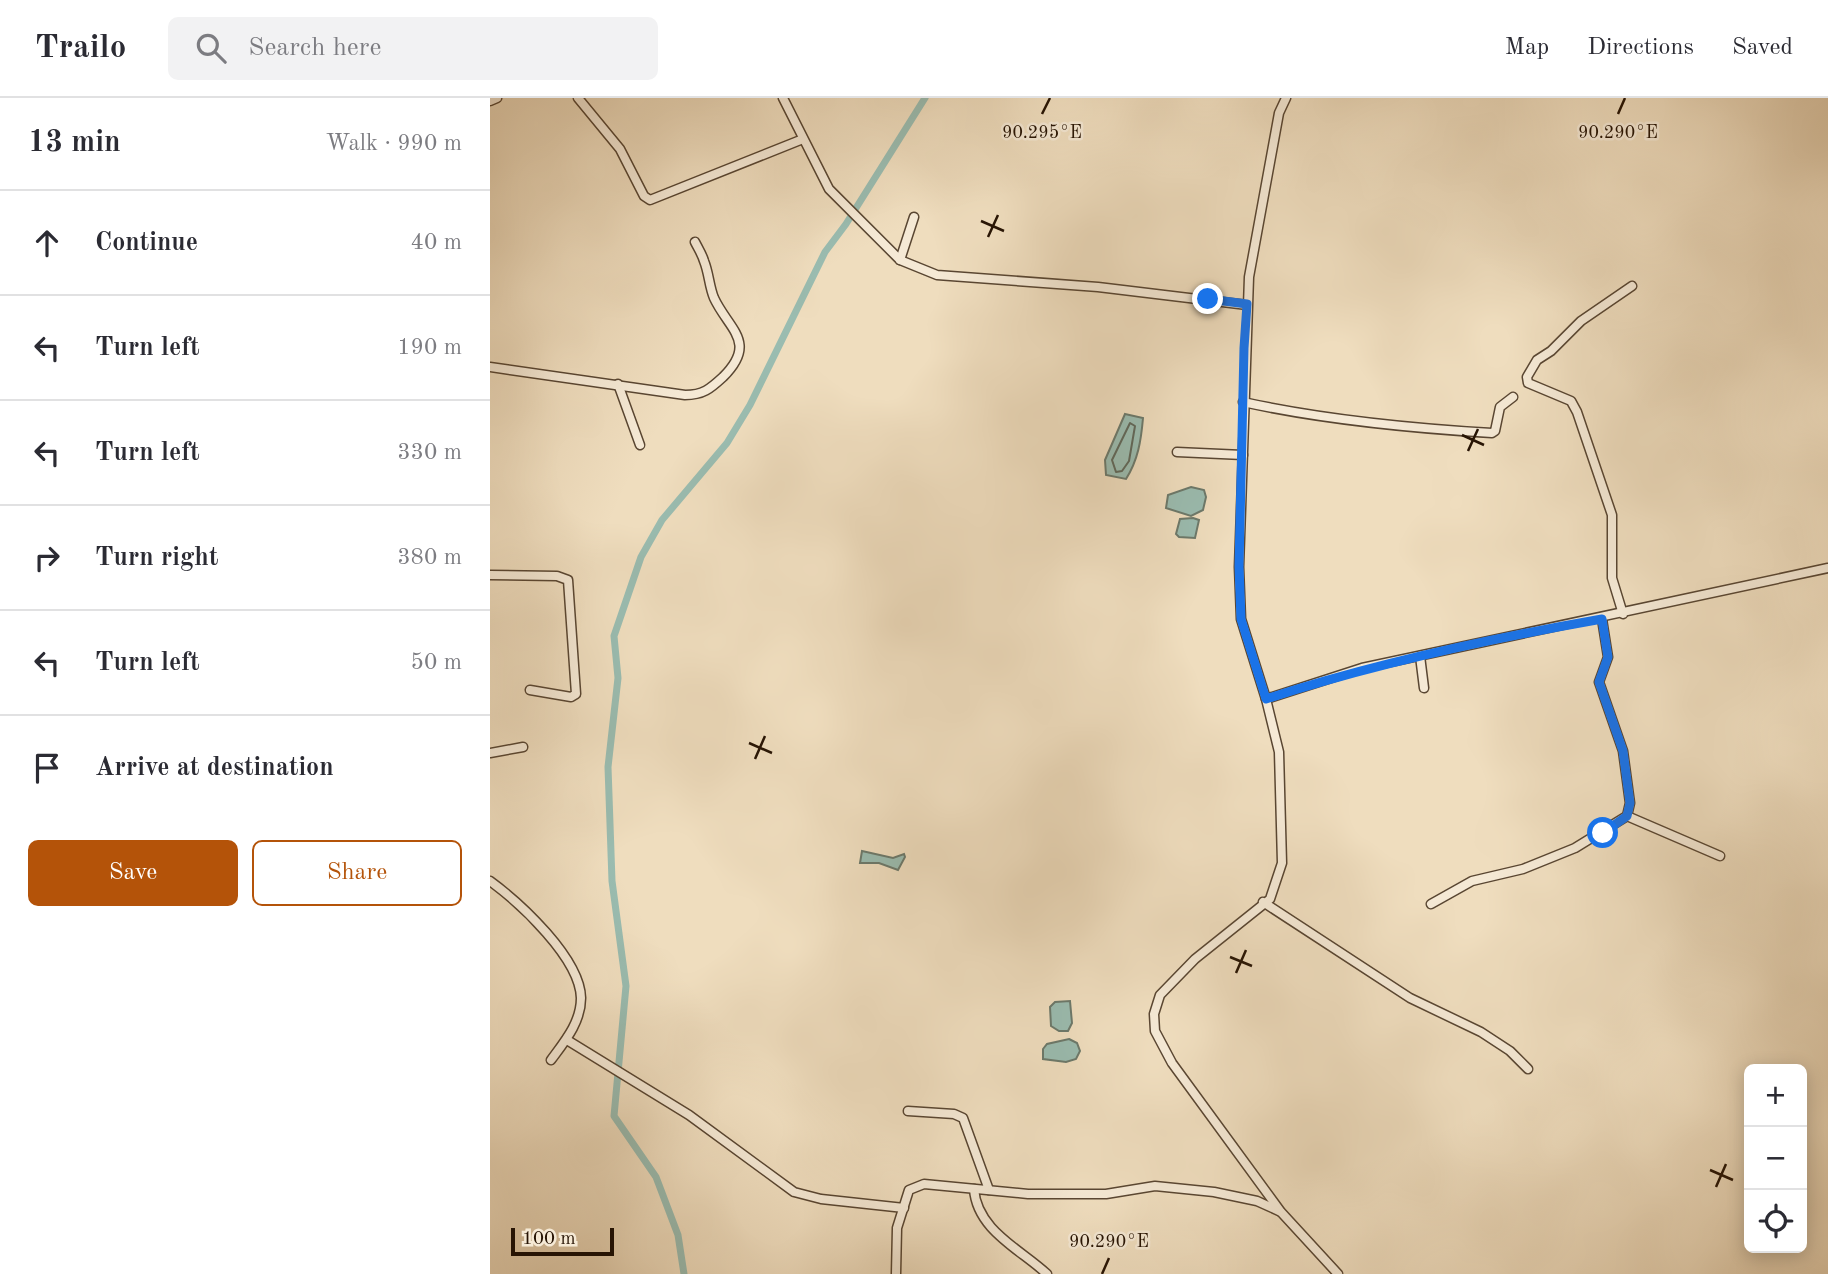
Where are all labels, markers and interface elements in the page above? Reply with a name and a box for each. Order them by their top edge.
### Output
search box [168,17,658,80]
icon: search [192,29,230,67]
text: Trailo [35,32,126,65]
text: Search here [248,35,381,61]
text: Map [1505,36,1549,60]
text: Directions [1587,36,1694,60]
text: Saved [1732,36,1793,60]
text: 90.295°E [1002,124,1082,142]
text: 90.290°E [1578,124,1658,142]
text: 13 min [28,128,121,158]
text: Walk · 990 m [326,132,462,155]
icon: ahead [28,224,66,262]
text: Continue [95,230,198,256]
text: 40 m [411,231,462,254]
route end [1192,283,1223,314]
icon: left [28,329,66,367]
text: Turn left [95,335,200,361]
text: 190 m [397,336,462,359]
icon: left [28,434,66,472]
text: Turn left [95,440,200,466]
text: 330 m [397,441,462,464]
icon: right [28,539,66,577]
text: Turn right [95,545,218,571]
text: 380 m [397,546,462,569]
icon: left [28,644,66,682]
text: Turn left [95,650,200,676]
text: 50 m [411,651,462,674]
icon: arrive [28,749,66,787]
text: Arrive at destination [95,755,334,781]
route start [1587,817,1618,848]
button: Save [28,840,238,906]
button: Share [252,840,462,906]
map controls [1744,1064,1807,1253]
button: + [1744,1064,1807,1127]
button: − [1744,1127,1807,1190]
button: locate [1744,1190,1807,1253]
scale bar [511,1225,614,1257]
text: 100 m [522,1230,575,1249]
text: 90.290°E [1069,1233,1149,1251]

